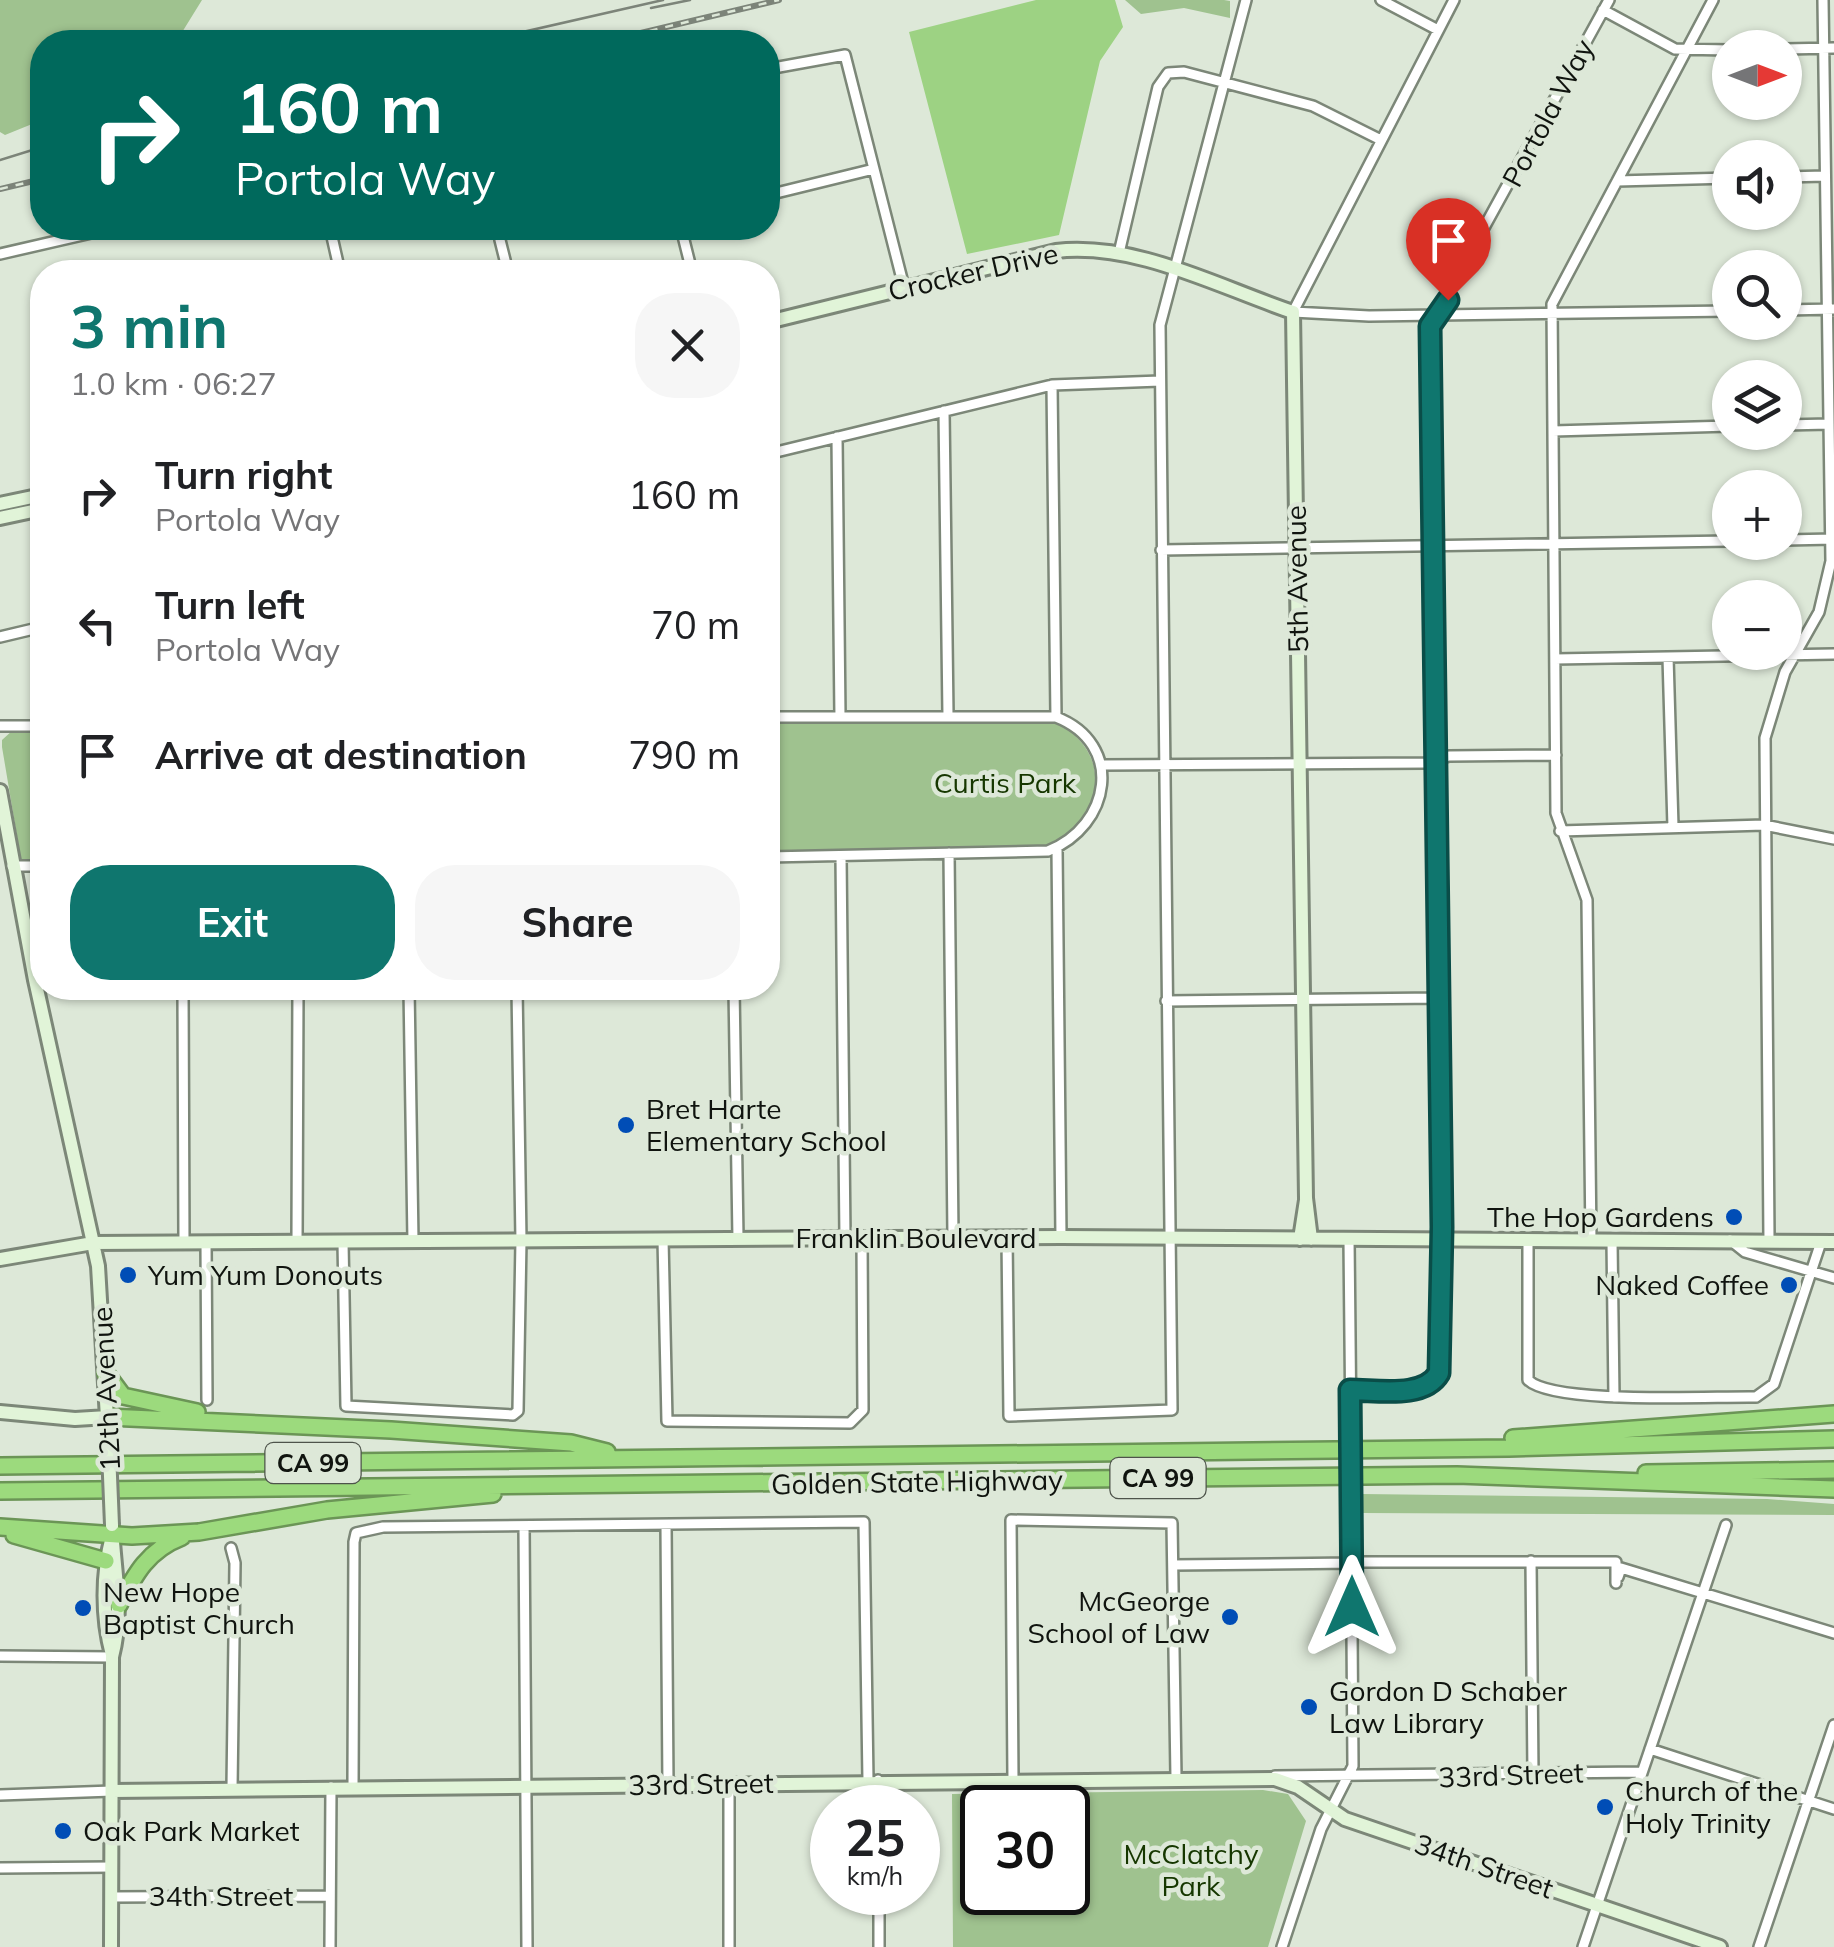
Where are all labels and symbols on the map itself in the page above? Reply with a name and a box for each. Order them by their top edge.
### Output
north arrow [1712,30,1802,120]
street label: Portola Way [1494,33,1601,192]
pin [1406,198,1491,301]
street label: Crocker Drive [884,235,1061,308]
street label: 5th Avenue [1278,505,1315,653]
park label: Curtis Park [934,765,1077,800]
place label: Bret Harte Elementary School [646,1091,887,1158]
marker: Bret Harte Elementary School [615,1114,637,1136]
place label: The Hop Gardens [1487,1199,1714,1234]
marker: The Hop Gardens [1723,1206,1745,1228]
street label: Franklin Boulevard [795,1220,1037,1255]
place label: Yum Yum Donouts [147,1257,383,1292]
marker: Yum Yum Donouts [117,1264,139,1286]
place label: Naked Coffee [1595,1267,1769,1302]
marker: Naked Coffee [1778,1274,1800,1296]
street label: 12th Avenue [84,1306,127,1472]
road number: CA 99 [266,1443,360,1483]
road number: CA 99 [1110,1458,1206,1498]
street label: Golden State Highway [771,1461,1063,1502]
position arrow [1300,1555,1404,1659]
place label: New Hope Baptist Church [103,1574,295,1641]
place label: McGeorge School of Law [1027,1583,1210,1650]
marker: New Hope Baptist Church [72,1597,94,1619]
marker: McGeorge School of Law [1219,1606,1241,1628]
place label: Gordon D Schaber Law Library [1329,1673,1568,1740]
marker: Gordon D Schaber Law Library [1298,1696,1320,1718]
street label: 33rd Street [1438,1754,1584,1795]
street label: 33rd Street [628,1765,774,1802]
place label: Church of the Holy Trinity [1625,1773,1798,1840]
speed limit sign: 30 [960,1785,1090,1915]
marker: Church of the Holy Trinity [1594,1796,1616,1818]
place label: Oak Park Market [83,1813,300,1848]
marker: Oak Park Market [52,1820,74,1842]
street label: 34th Street [1410,1825,1558,1906]
park label: McClatchy Park [1123,1836,1259,1903]
street label: 34th Street [149,1878,293,1913]

